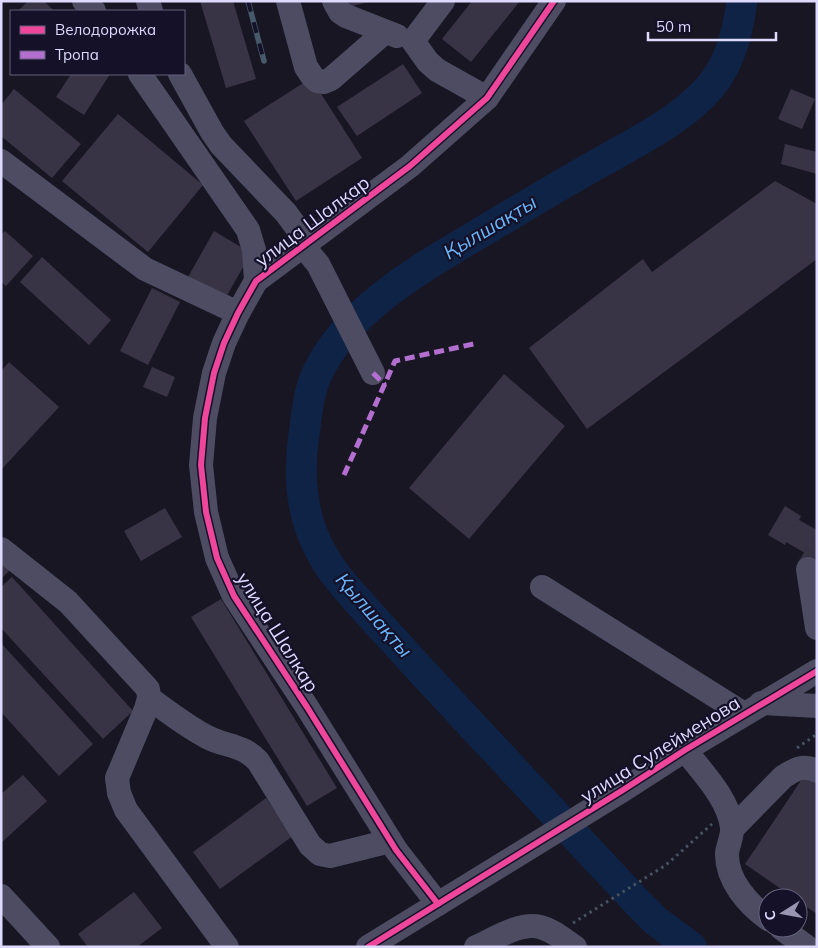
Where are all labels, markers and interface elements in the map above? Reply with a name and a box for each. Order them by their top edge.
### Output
legend [10,10,185,75]
scale bar [648,10,776,42]
text: 50 m [656,17,691,36]
text: Велодорожка [55,20,156,39]
text: Тропа [55,45,99,64]
street label: улица Шалкар [250,170,374,272]
water label: Қылшақты [439,189,541,264]
water label: Қылшақты [331,567,418,662]
street label: улица Шалкар [232,568,324,696]
street label: улица Сулейменова [576,690,744,808]
north arrow [758,888,808,938]
text: С [760,909,780,922]

